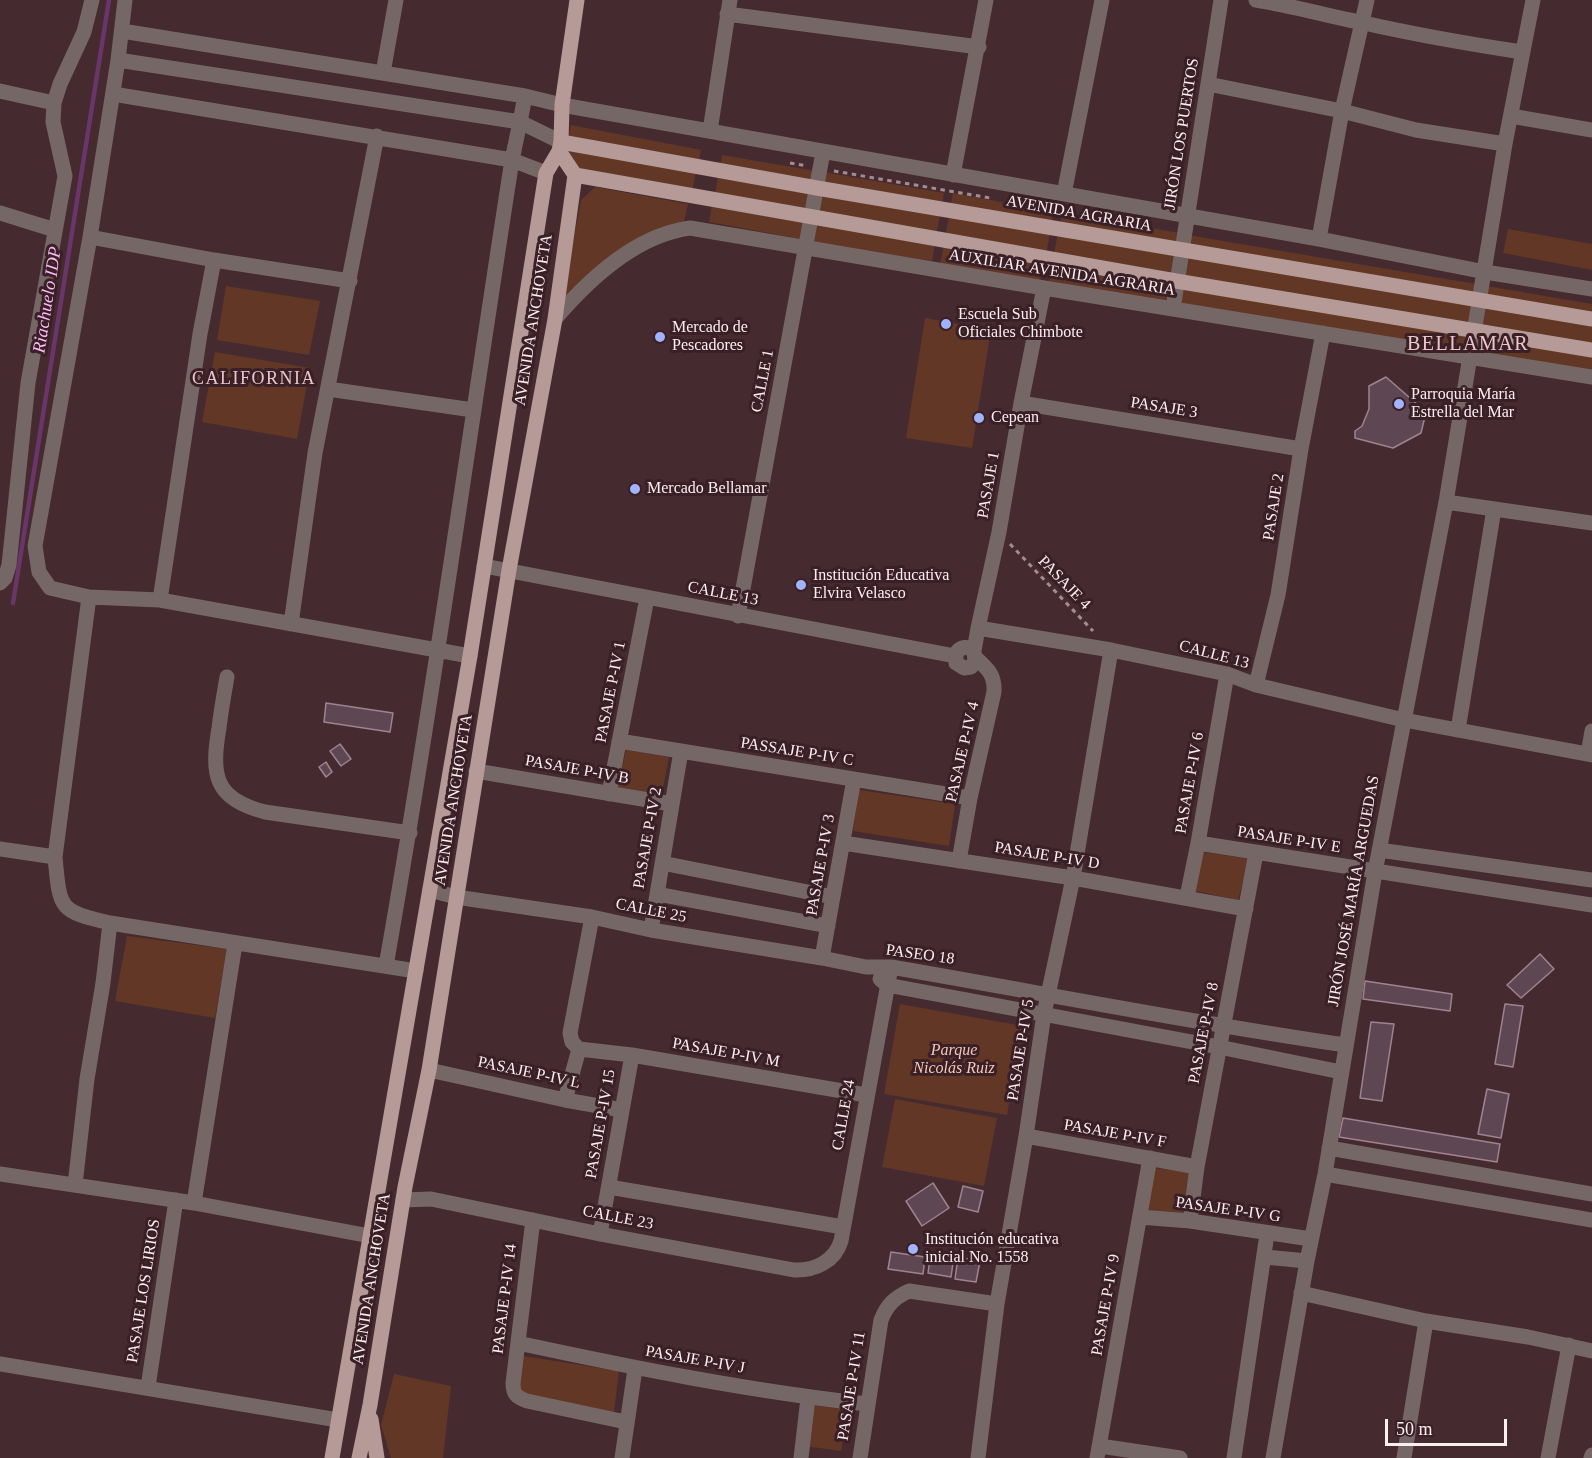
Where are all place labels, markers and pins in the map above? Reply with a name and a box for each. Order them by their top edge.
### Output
place label: Escuela Sub Oficiales Chimbote [958,305,1083,343]
marker: Escuela Sub Oficiales Chimbote [939,317,953,331]
place label: Mercado de Pescadores [672,318,748,356]
marker: Mercado de Pescadores [653,330,667,344]
place label: Parroquia María Estrella del Mar [1411,385,1515,423]
marker: Parroquia María Estrella del Mar [1392,397,1406,411]
place label: Cepean [991,408,1039,428]
marker: Cepean [972,411,986,425]
place label: Mercado Bellamar [647,479,766,499]
marker: Mercado Bellamar [628,482,642,496]
place label: Institución Educativa Elvira Velasco [813,566,949,604]
marker: Institución Educativa Elvira Velasco [794,578,808,592]
place label: Institución educativa inicial No. 1558 [925,1230,1059,1268]
marker: Institución educativa inicial No. 1558 [906,1242,920,1256]

